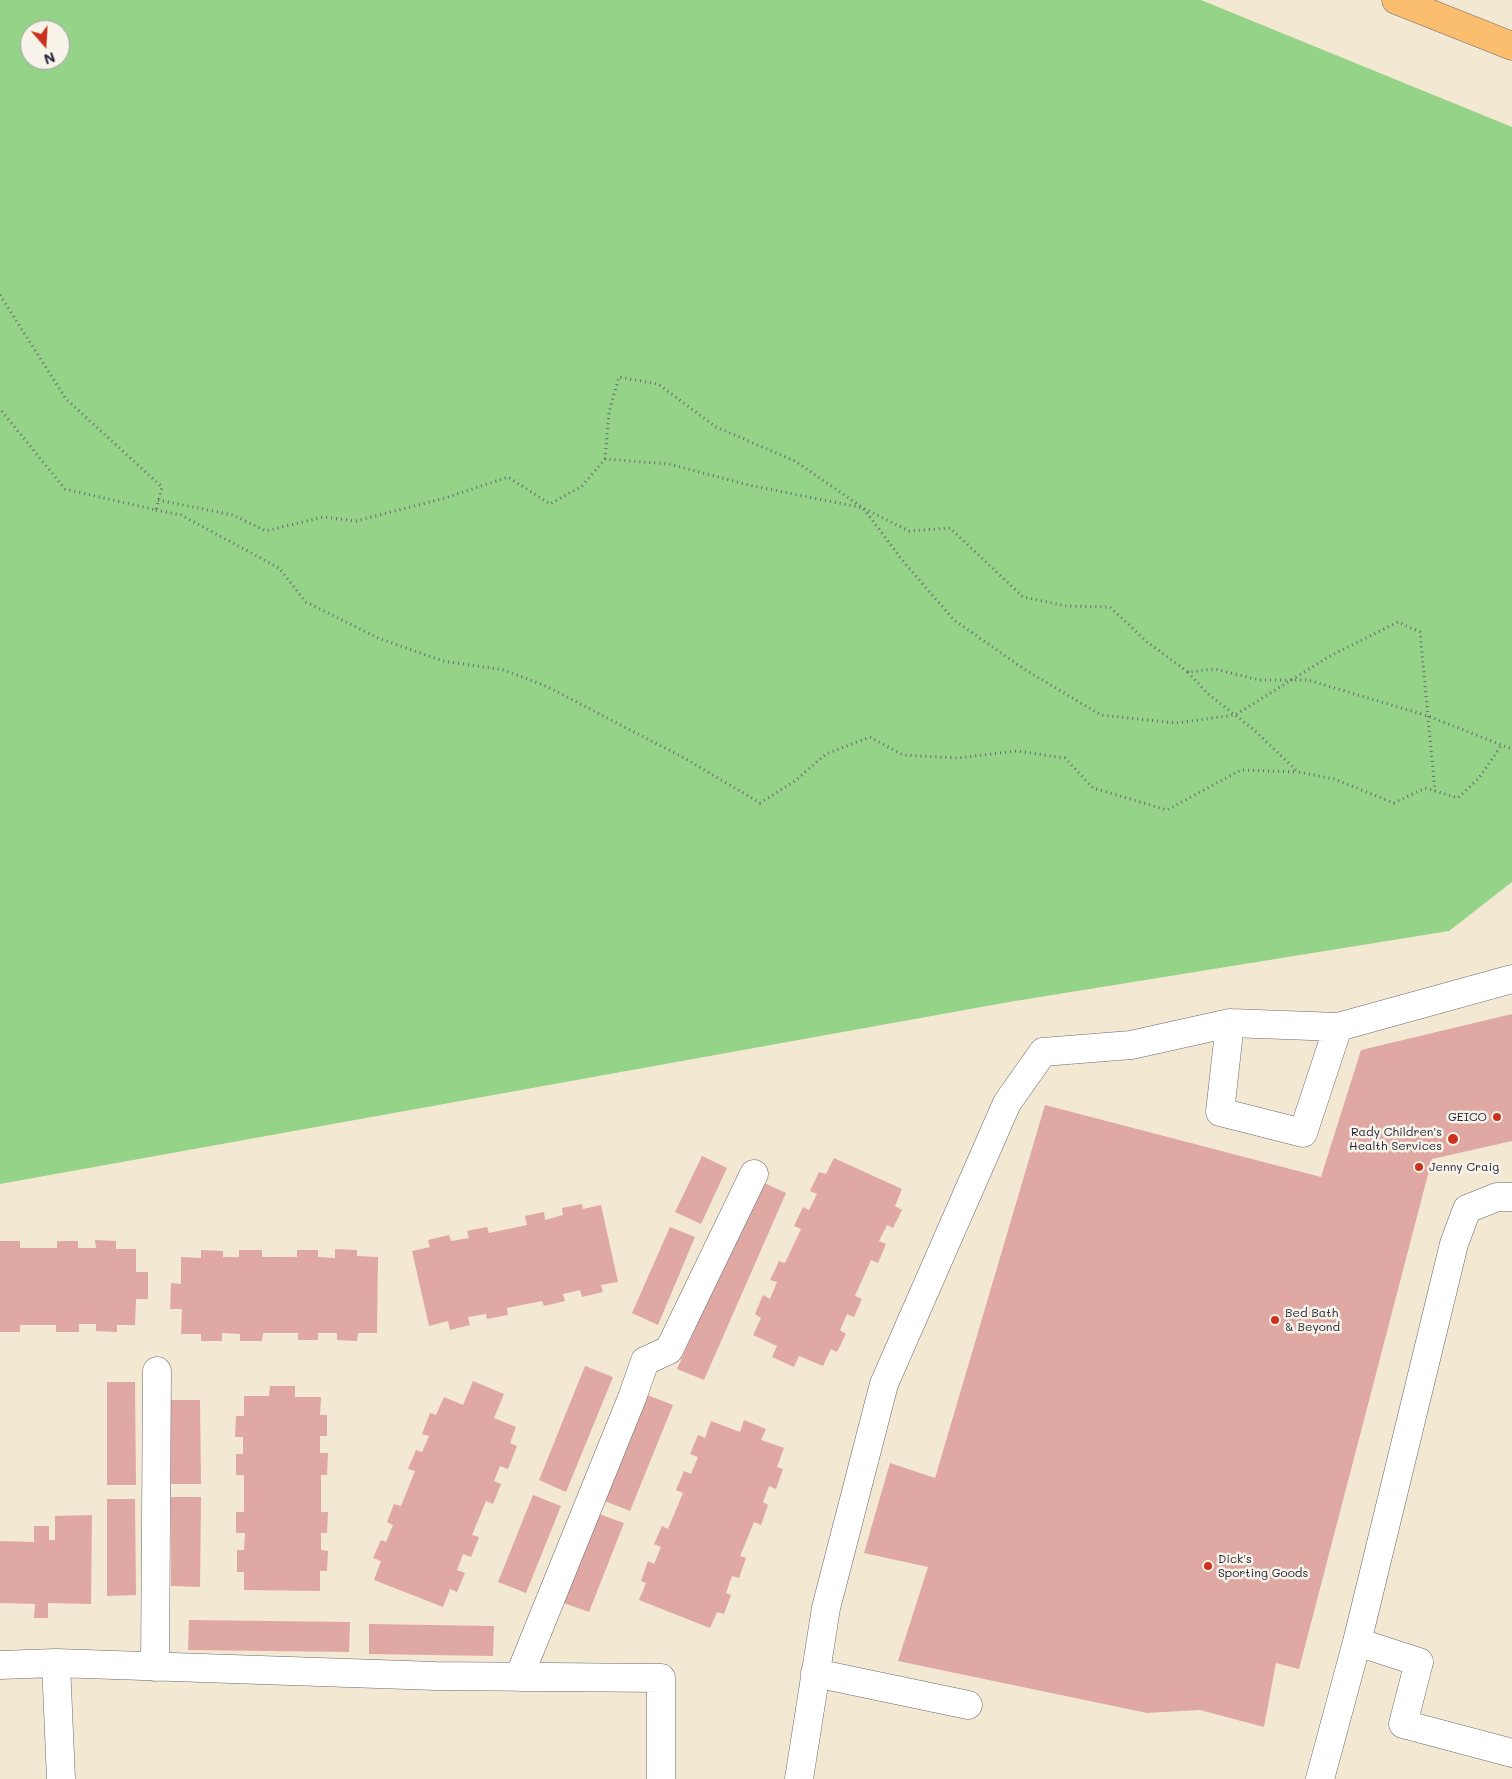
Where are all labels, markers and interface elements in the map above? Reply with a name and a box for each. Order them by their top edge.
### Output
north arrow [20,20,70,70]
text: N [42,48,58,69]
place label: GEICO [1448,1110,1487,1124]
marker: GEICO [1491,1111,1503,1123]
place label: Rady Children's Health Services [1349,1125,1442,1153]
marker: Rady Children's Health Services [1446,1132,1460,1146]
place label: Jenny Craig [1429,1160,1499,1174]
marker: Jenny Craig [1413,1161,1425,1173]
place label: Bed Bath & Beyond [1285,1306,1340,1334]
marker: Bed Bath & Beyond [1269,1314,1281,1326]
place label: Dick's Sporting Goods [1218,1552,1308,1580]
marker: Dick's Sporting Goods [1202,1560,1214,1572]

